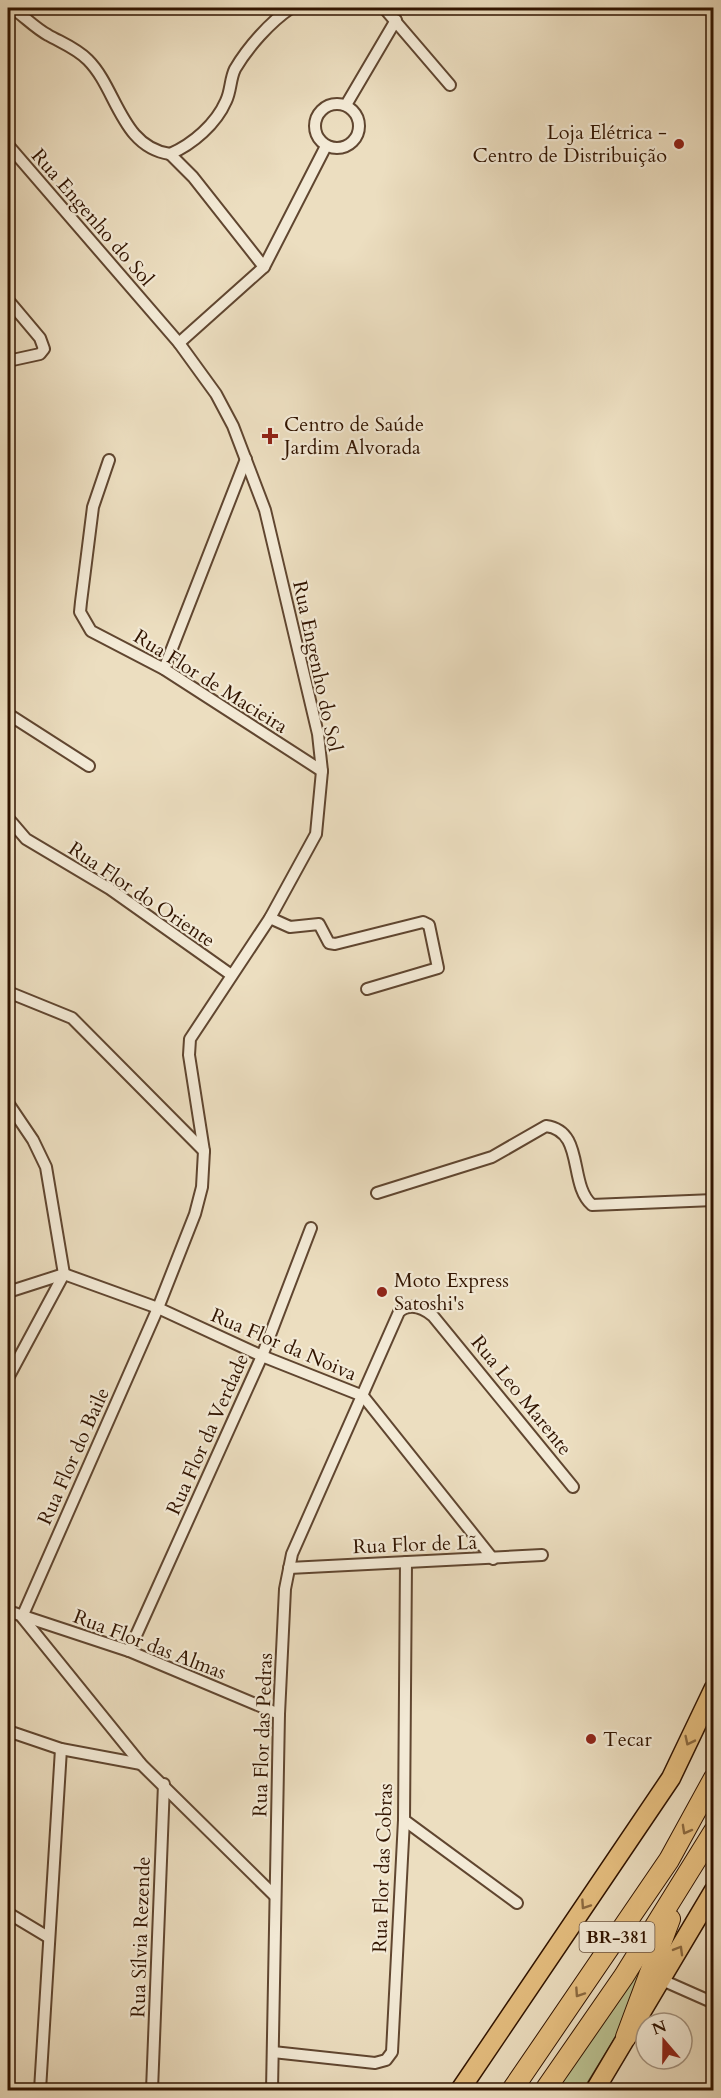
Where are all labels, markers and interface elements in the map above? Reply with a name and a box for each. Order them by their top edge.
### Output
place label: Loja Elétrica - Centro de Distribuição [473,119,667,169]
marker: Loja Elétrica - Centro de Distribuição [672,137,686,151]
street label: Rua Engenho do Sol [25,143,160,292]
place label: Centro de Saúde Jardim Alvorada [281,411,424,461]
marker: Centro de Saúde Jardim Alvorada [261,427,279,445]
street label: Rua Engenho do Sol [286,578,349,754]
street label: Rua Flor de Macieira [129,623,293,740]
street label: Rua Flor do Oriente [63,835,220,954]
place label: Moto Express Satoshi's [394,1267,509,1317]
marker: Moto Express Satoshi's [375,1285,389,1299]
street label: Rua Flor da Noiva [207,1302,361,1387]
street label: Rua Leo Marente [465,1330,578,1461]
street label: Rua Flor da Verdade [160,1349,255,1519]
street label: Rua Flor do Baile [31,1383,116,1529]
street label: Rua Flor de Lã [352,1529,478,1560]
street label: Rua Flor das Almas [69,1603,230,1686]
street label: Rua Flor das Pedras [246,1652,279,1818]
place label: Tecar [603,1726,653,1753]
marker: Tecar [584,1732,598,1746]
one-way arrow [685,1734,697,1745]
street label: Rua Flor das Cobras [366,1783,399,1953]
one-way arrow [681,1823,693,1834]
street label: Rua Sílvia Rezende [124,1856,157,2018]
one-way arrow [581,1899,592,1910]
road number: BR-381 [580,1922,654,1952]
one-way arrow [672,1946,683,1957]
one-way arrow [575,1986,586,1997]
north arrow [634,2011,694,2071]
text: N [649,2015,670,2041]

